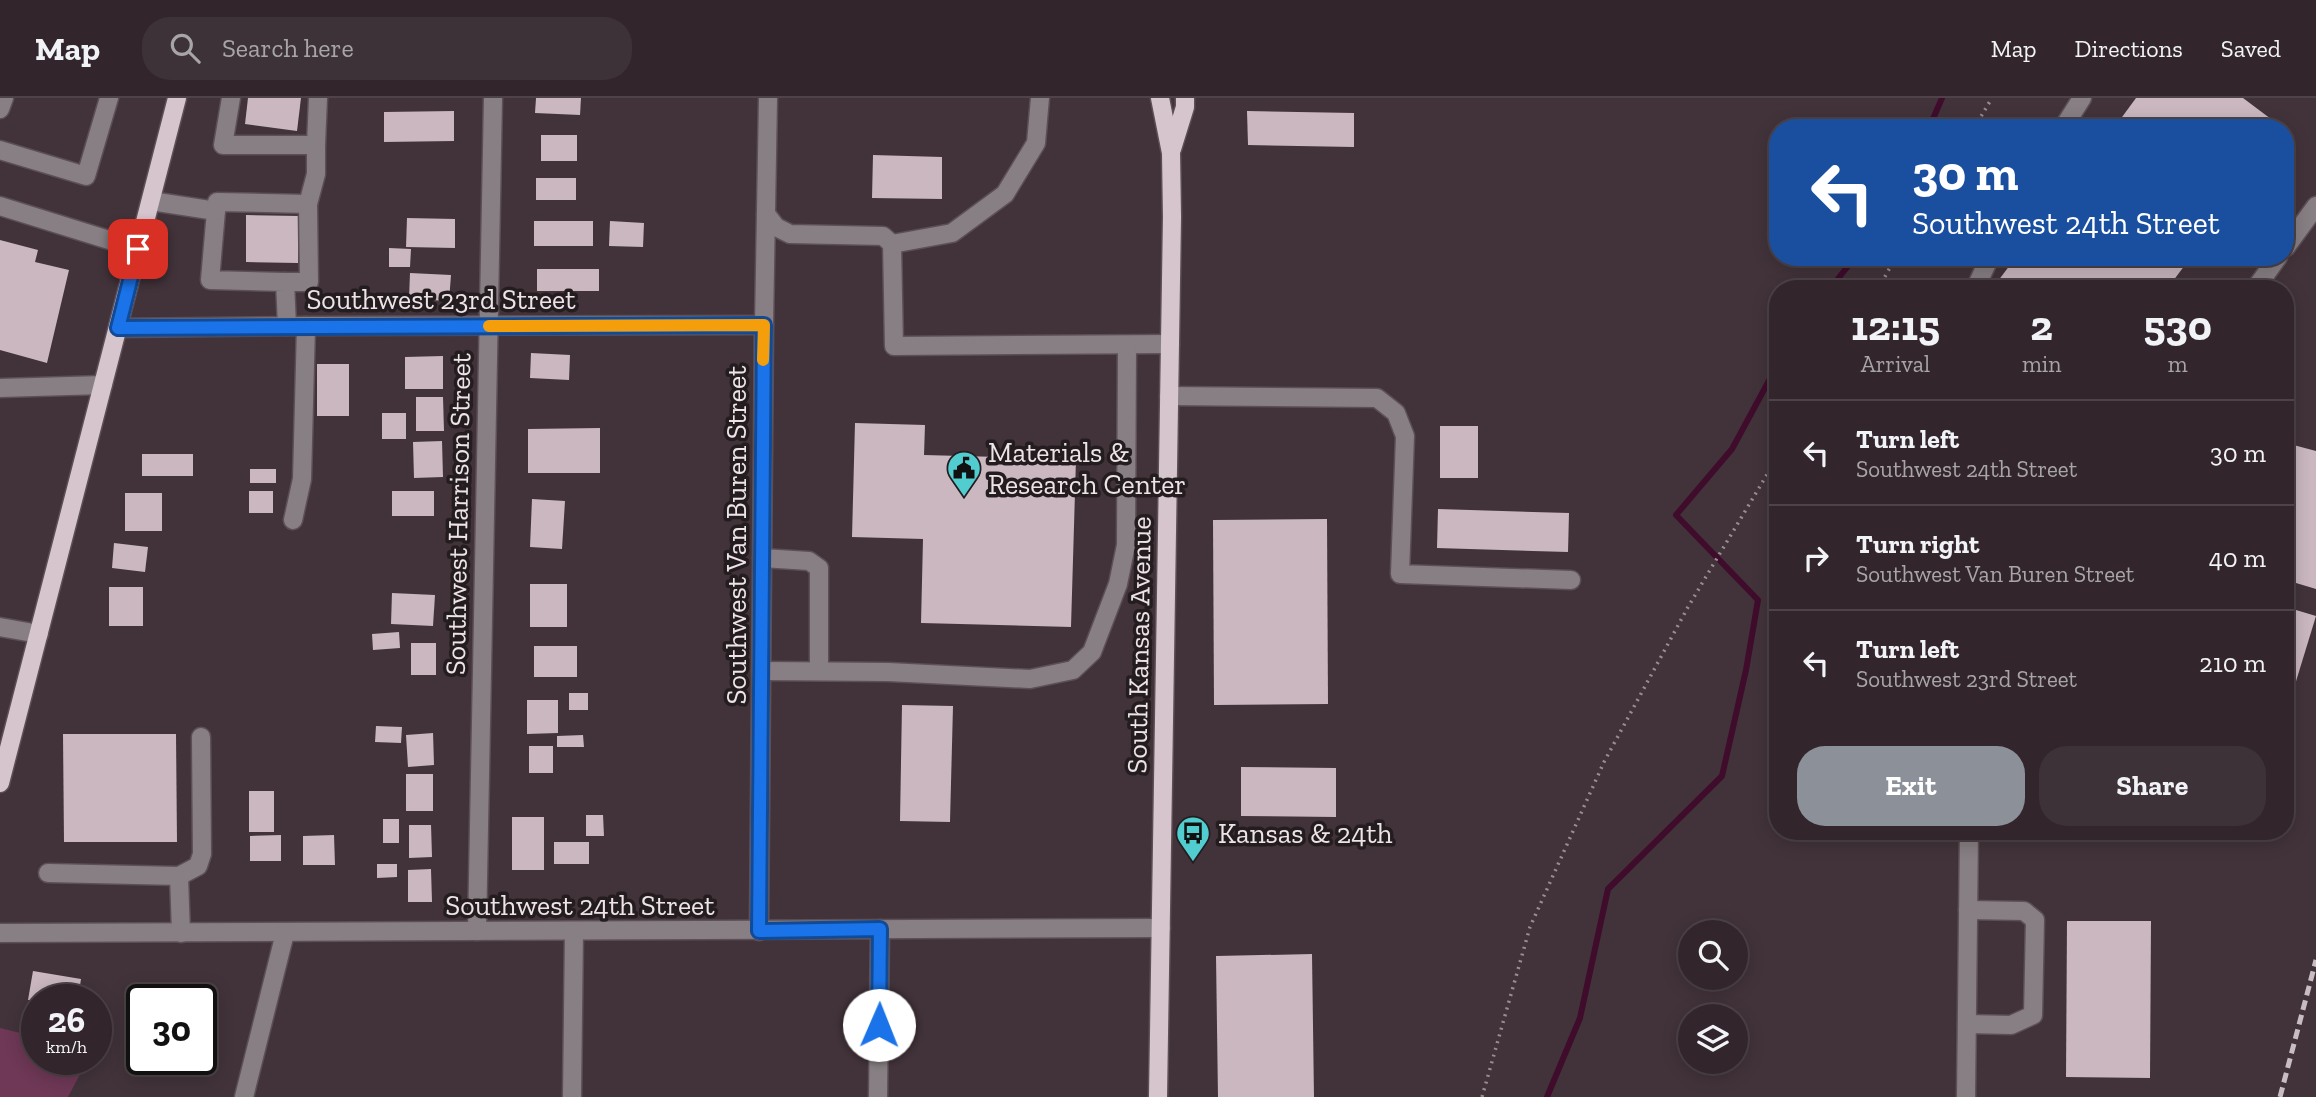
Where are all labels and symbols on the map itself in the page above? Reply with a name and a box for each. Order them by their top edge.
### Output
pin [108,219,168,279]
street label: Southwest 23rd Street [306,283,576,316]
street label: Southwest Harrison Street [439,352,477,675]
street label: Southwest Van Buren Street [720,365,753,704]
place label: Materials & Research Center [988,436,1186,501]
public building icon: Materials & Research Center [945,449,983,498]
street label: South Kansas Avenue [1120,516,1158,774]
bus stop icon: Kansas & 24th [1174,814,1212,863]
place label: Kansas & 24th [1218,817,1393,850]
street label: Southwest 24th Street [445,889,715,922]
speed limit sign: 30 [126,984,217,1075]
position arrow [842,988,916,1062]

